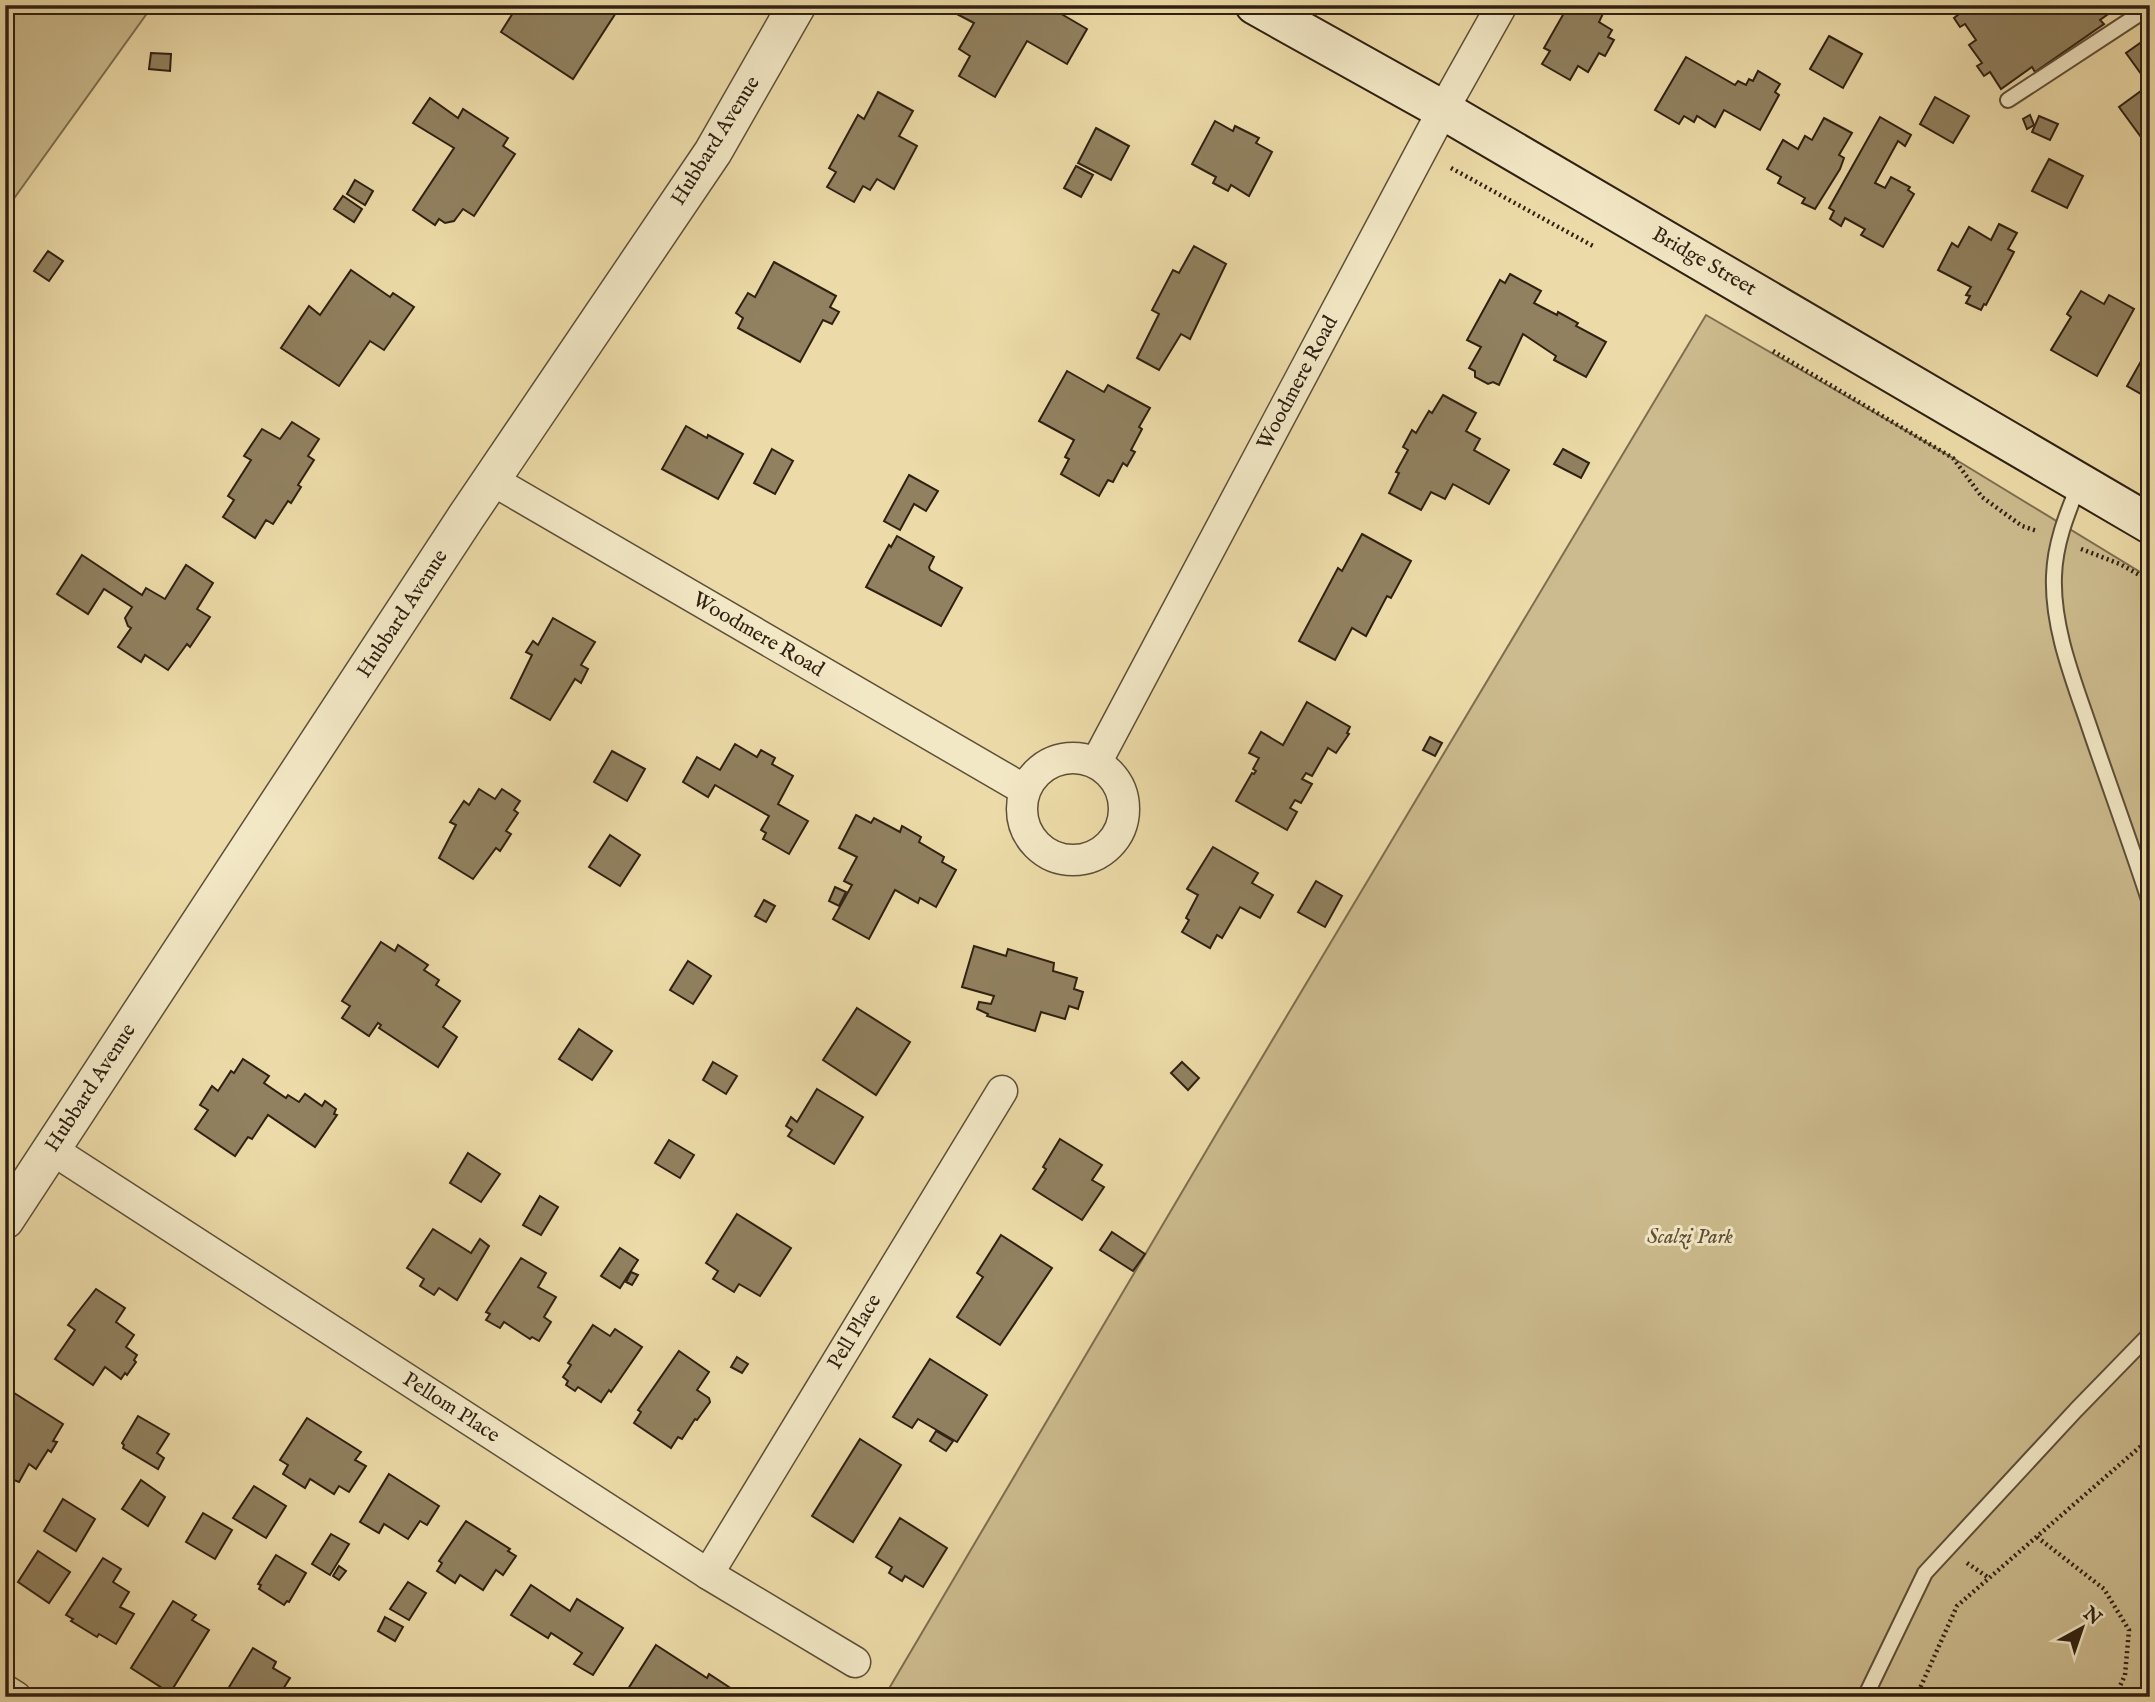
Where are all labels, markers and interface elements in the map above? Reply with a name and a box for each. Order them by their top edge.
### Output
street label: Hubbard Avenue [665,71,767,211]
street label: Bridge Street [1647,221,1761,303]
street label: Woodmere Road [1251,311,1345,455]
street label: Hubbard Avenue [351,544,455,683]
street label: Woodmere Road [687,586,830,684]
street label: Hubbard Avenue [39,1018,143,1157]
park label: Scalzi Park [1647,1224,1734,1251]
street label: Pell Place [822,1289,888,1375]
street label: Pellom Place [397,1367,505,1450]
north arrow [2046,1594,2116,1664]
text: N [2077,1601,2106,1631]

